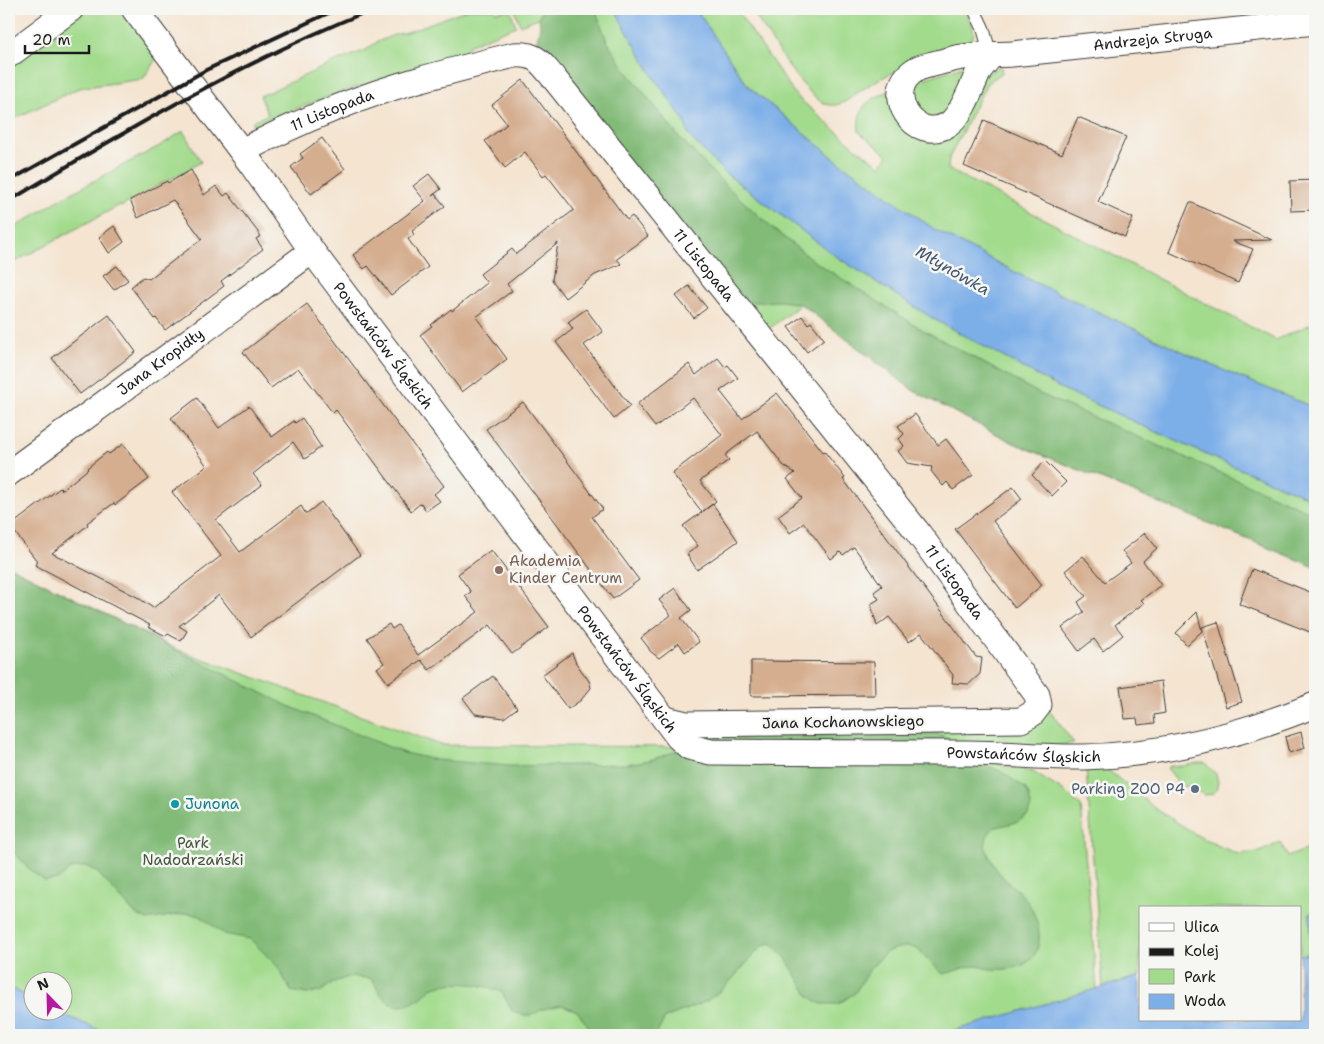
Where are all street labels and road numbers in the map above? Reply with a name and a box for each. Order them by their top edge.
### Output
street label: Andrzeja Struga [1092,23,1214,55]
street label: 11 Listopada [287,85,377,136]
street label: 11 Listopada [668,225,739,306]
street label: Powstańców Śląskich [329,278,438,413]
street label: Jana Kropidły [114,324,208,400]
street label: 11 Listopada [920,541,989,624]
street label: Powstańców Śląskich [573,602,681,737]
street label: Jana Kochanowskiego [762,711,924,733]
street label: Powstańców Śląskich [947,743,1101,767]

